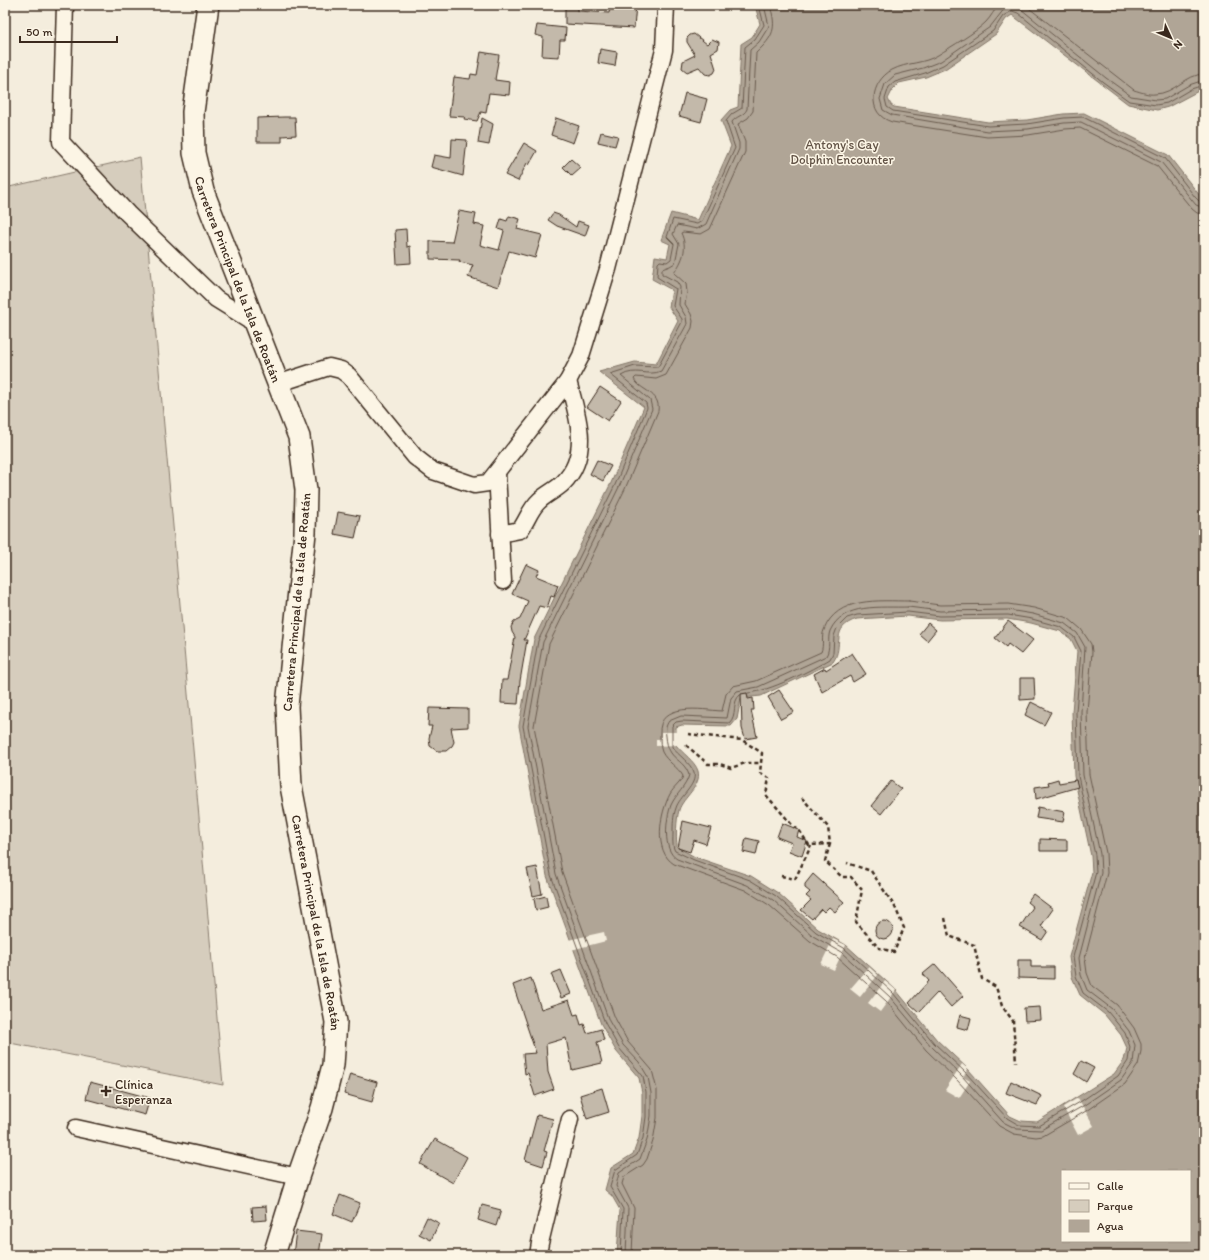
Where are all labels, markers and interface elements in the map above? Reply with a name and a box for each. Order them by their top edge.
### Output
scale bar [20,18,117,44]
north arrow [1151,18,1191,58]
text: 50 m [26,25,52,39]
text: N [1171,37,1185,52]
park label: Antony's Cay Dolphin Encounter [790,137,895,167]
street label: Carretera Principal de la Isla de Roatán [192,175,284,385]
street label: Carretera Principal de la Isla de Roatán [279,491,314,712]
street label: Carretera Principal de la Isla de Roatán [289,814,343,1032]
place label: Clínica Esperanza [115,1077,172,1107]
marker: Clínica Esperanza [100,1085,112,1097]
legend [1061,1170,1191,1242]
text: Calle [1097,1179,1124,1193]
text: Parque [1097,1199,1133,1213]
text: Agua [1097,1219,1123,1233]

